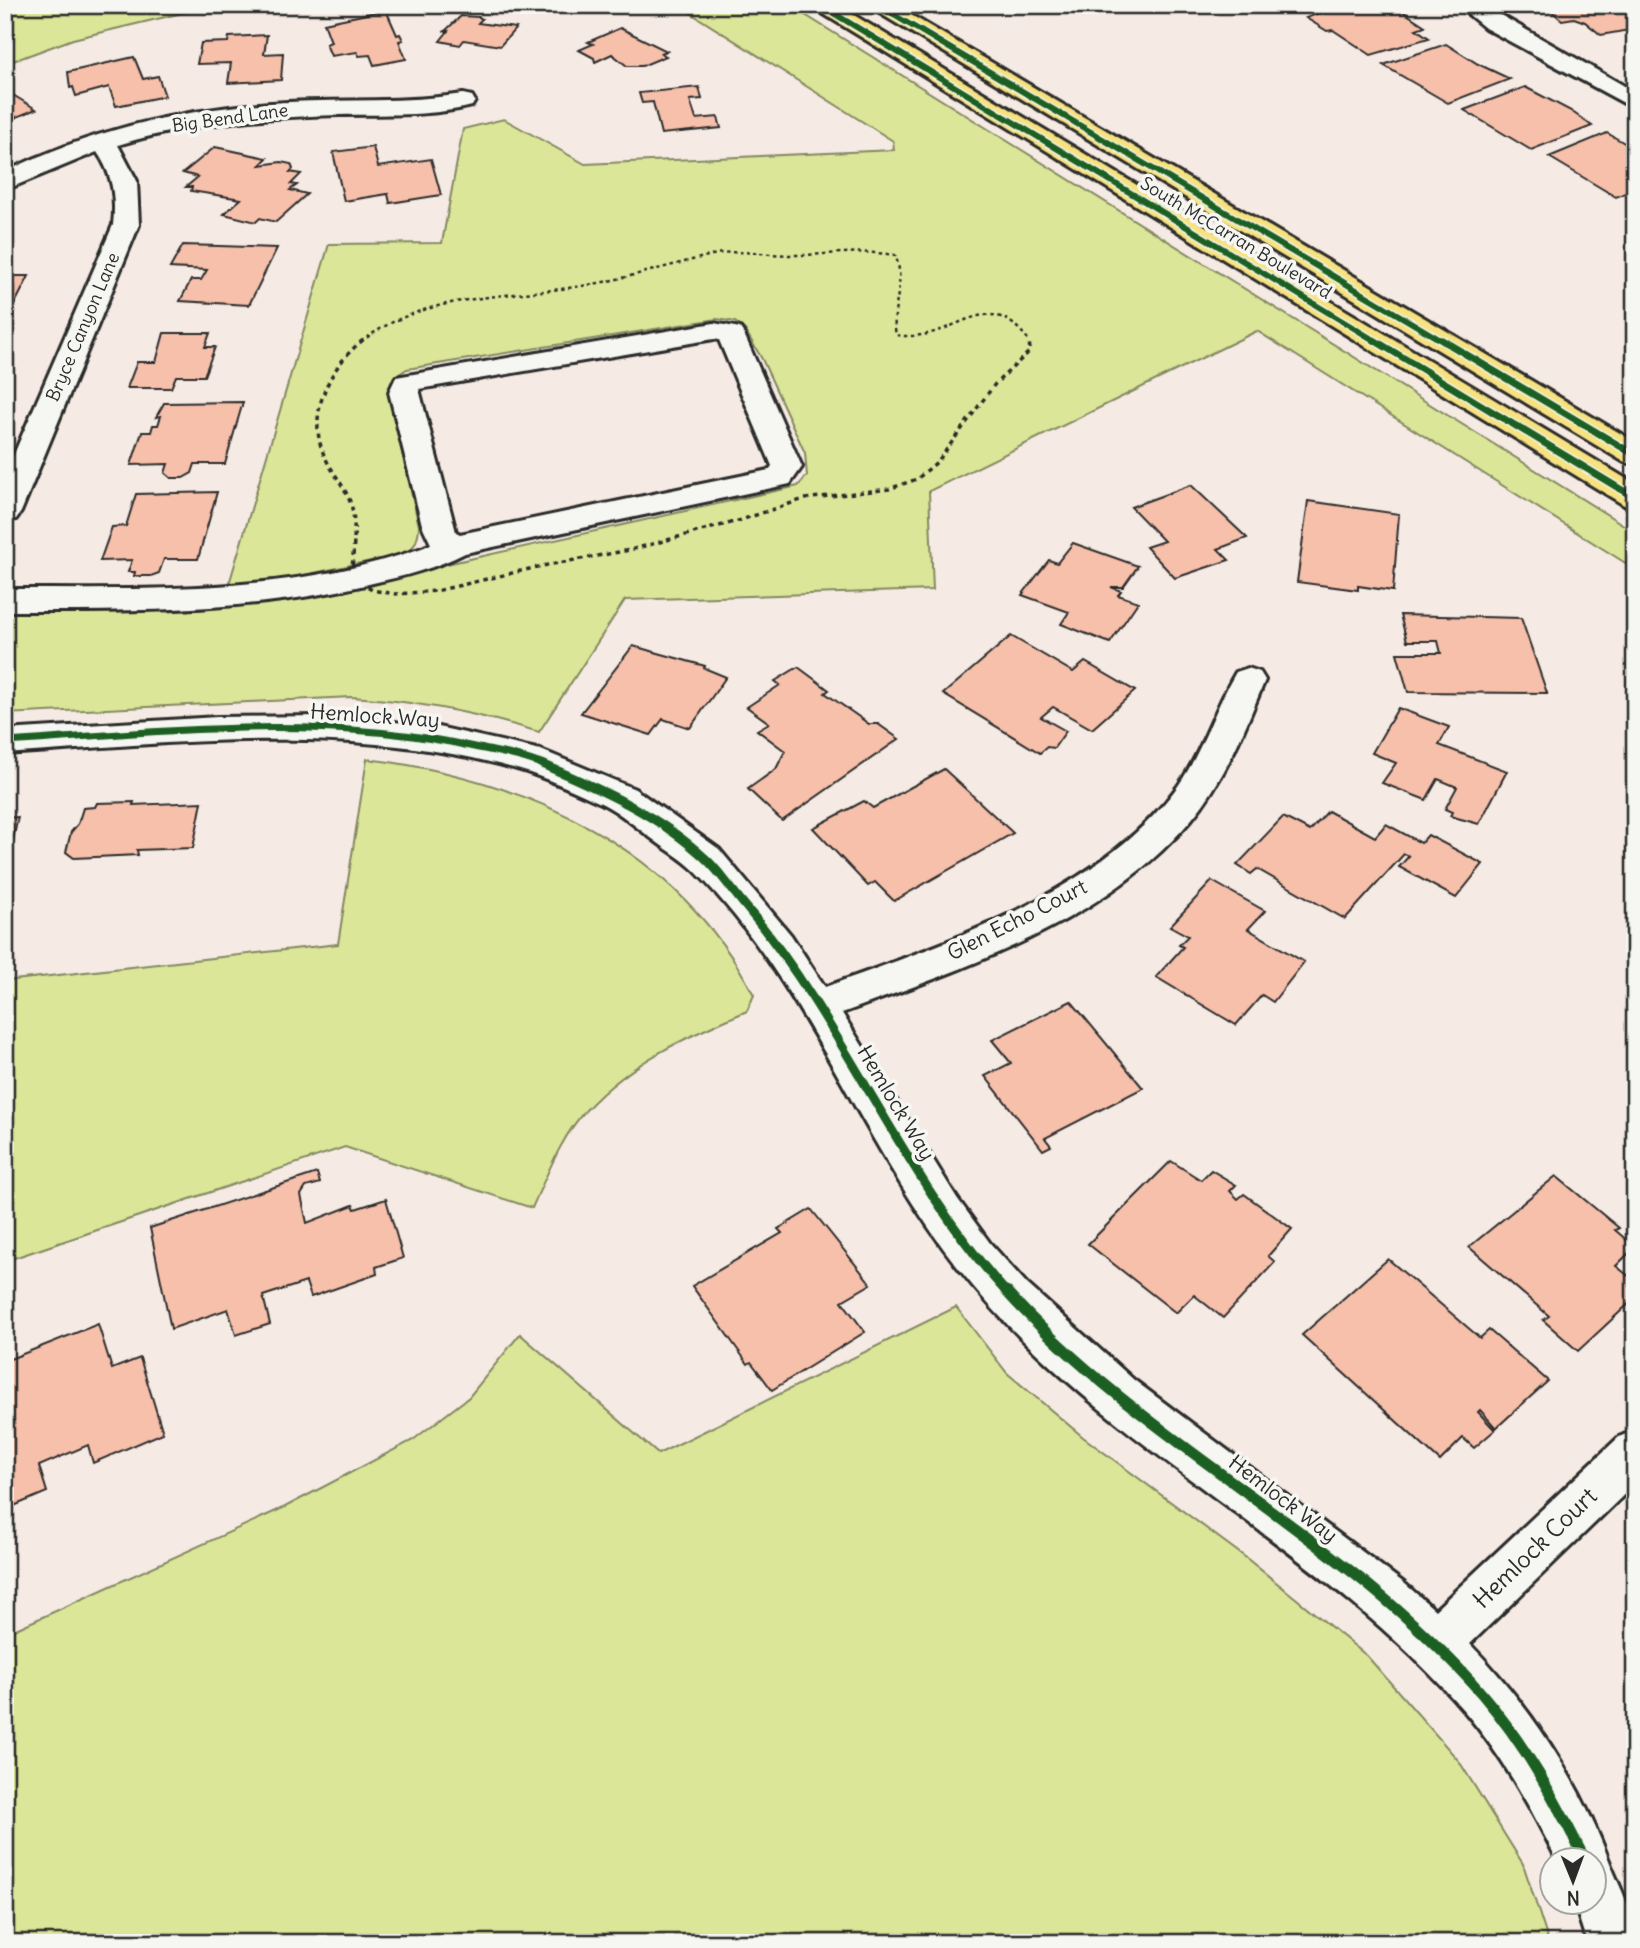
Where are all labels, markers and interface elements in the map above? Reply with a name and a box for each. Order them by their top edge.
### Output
street label: Big Bend Lane [170,98,289,137]
street label: South McCarran Boulevard [1136,171,1336,304]
street label: Bryce Canyon Lane [41,249,124,405]
street label: Hemlock Way [309,698,441,733]
street label: Glen Echo Court [942,873,1091,966]
street label: Hemlock Way [851,1040,941,1165]
street label: Hemlock Way [1223,1449,1343,1548]
street label: Hemlock Court [1466,1481,1603,1614]
north arrow [1538,1846,1608,1916]
text: N [1567,1886,1580,1910]

